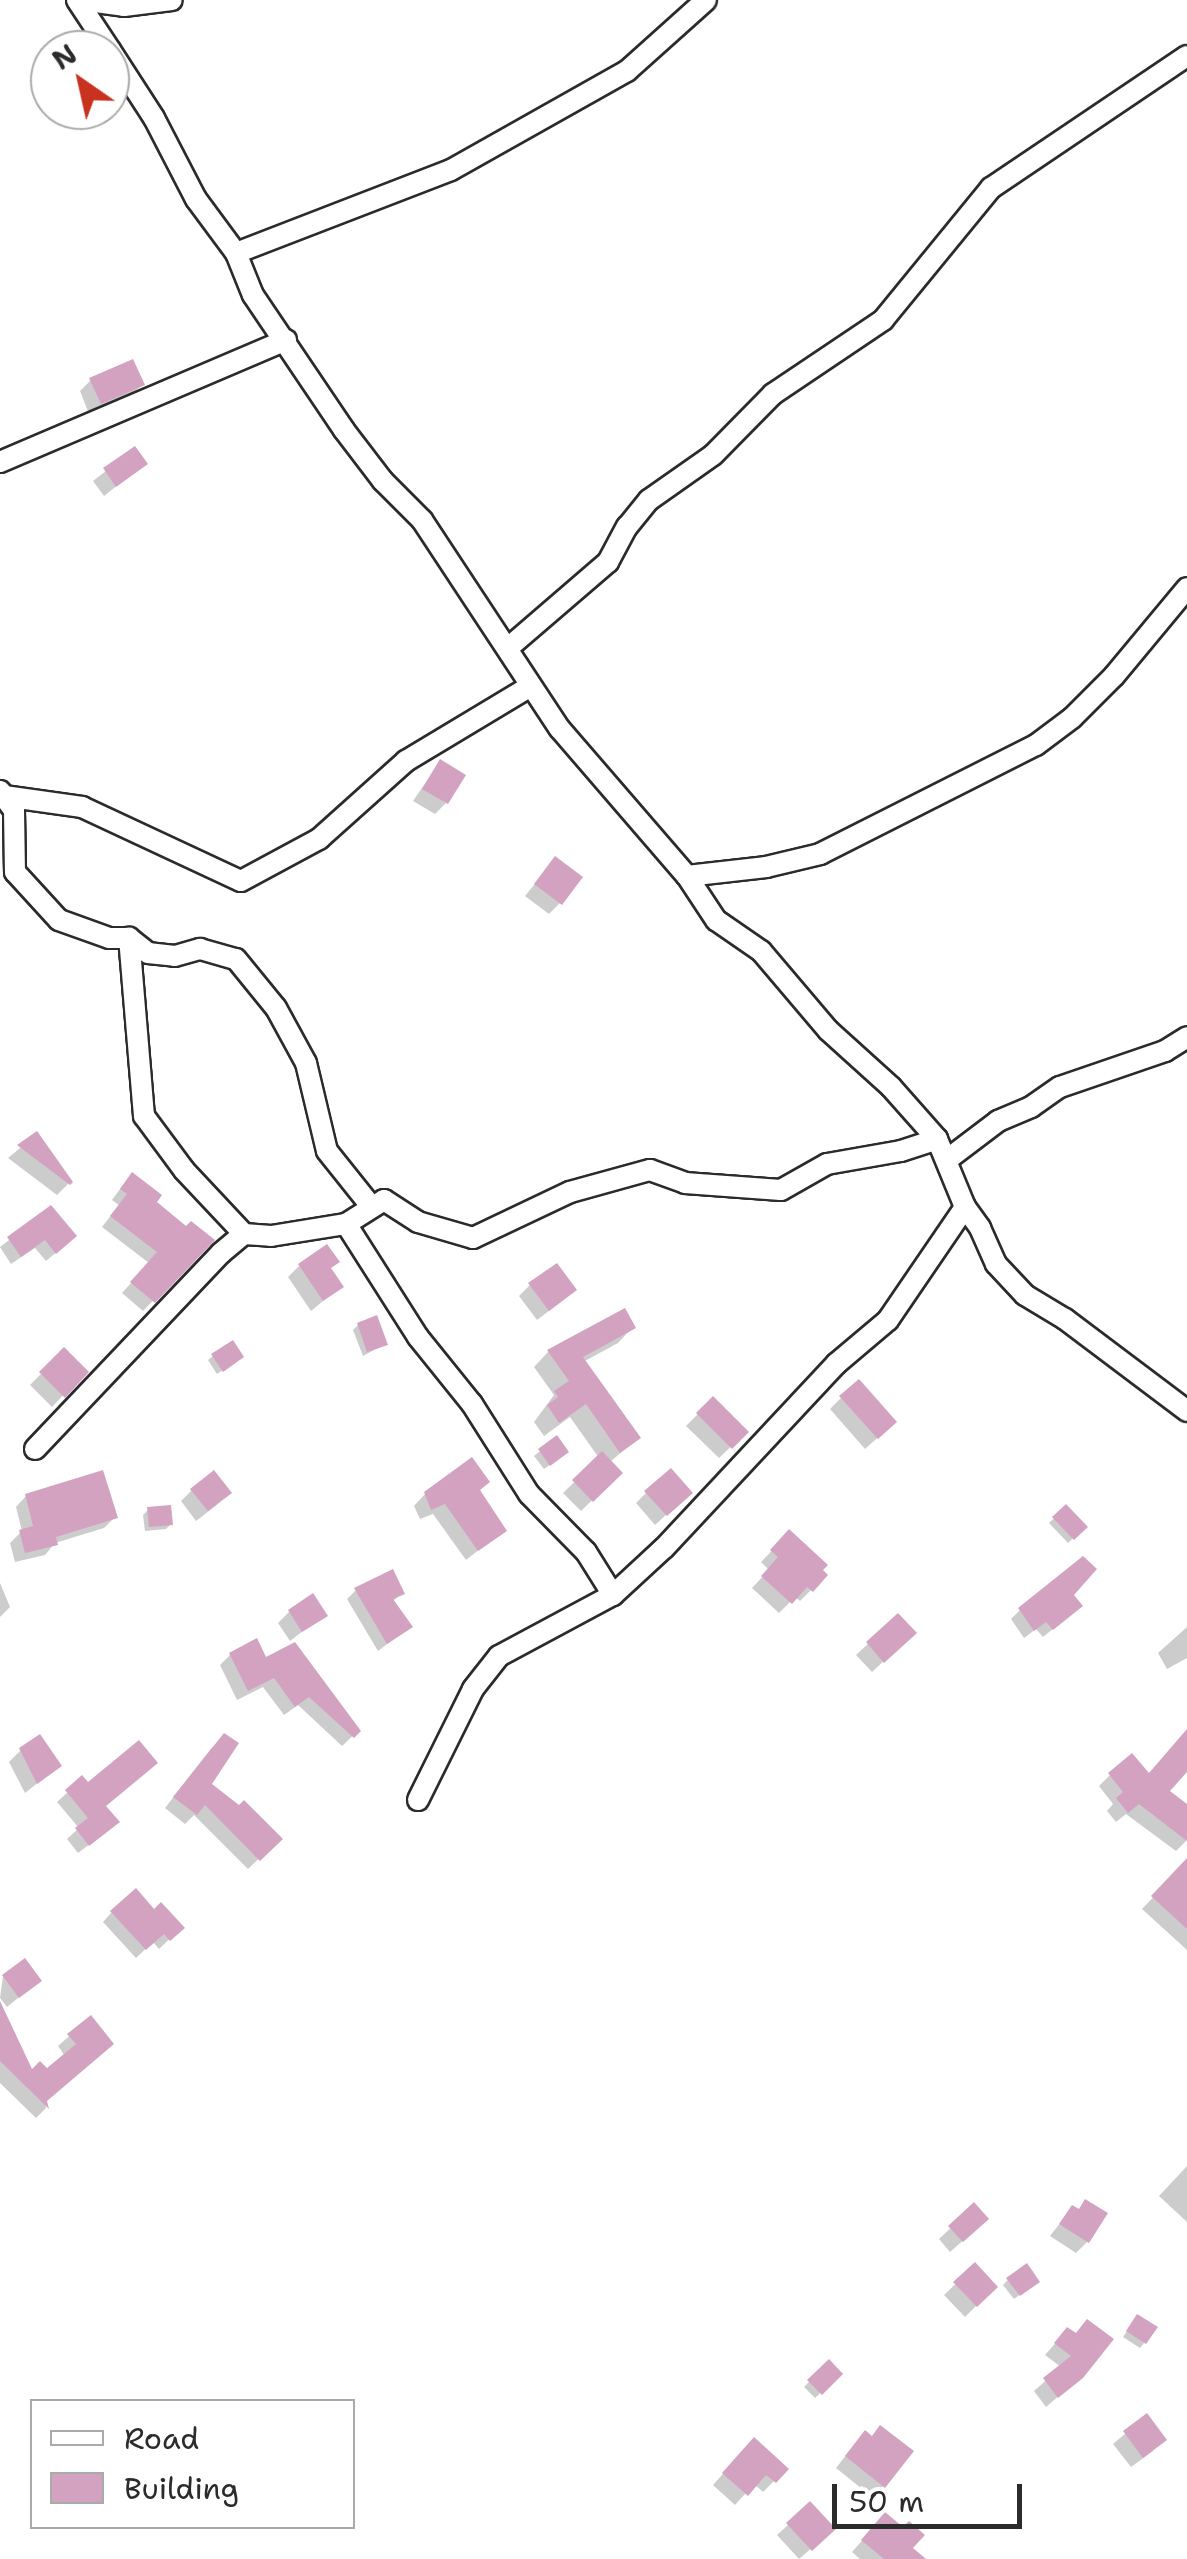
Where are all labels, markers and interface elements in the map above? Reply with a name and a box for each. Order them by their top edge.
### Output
north arrow [30,30,130,130]
text: N [45,35,84,79]
legend [30,2399,355,2529]
text: Road [124,2418,199,2459]
scale bar [837,2464,1027,2526]
text: Building [124,2468,239,2509]
text: 50 m [849,2481,924,2522]

